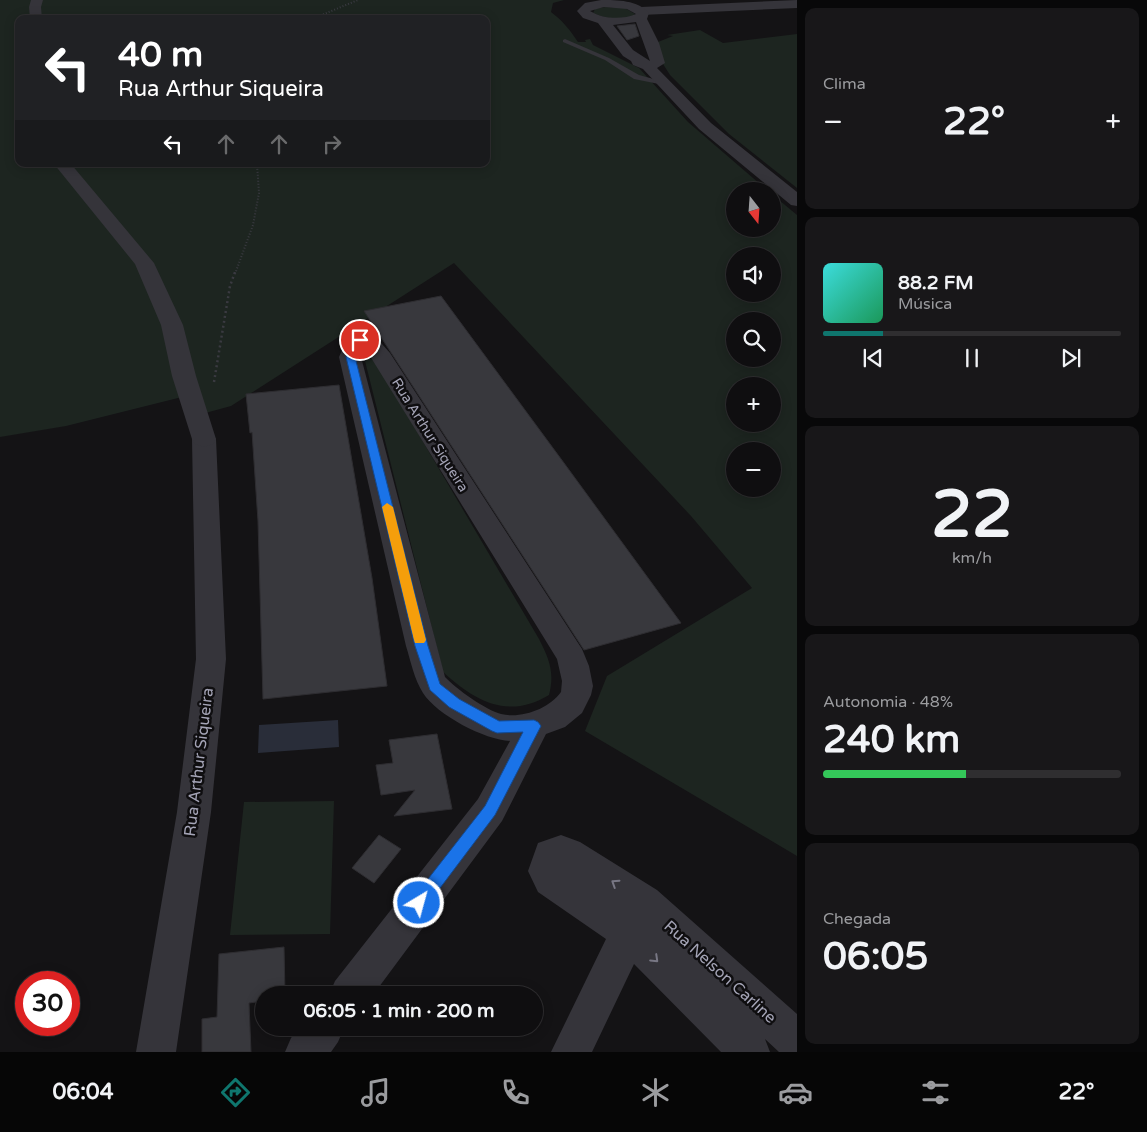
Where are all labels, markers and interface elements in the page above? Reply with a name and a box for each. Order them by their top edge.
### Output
text: 40 m [118,34,203,76]
icon: left [35,35,100,100]
text: Clima [823,74,866,94]
text: Rua Arthur Siqueira [118,76,324,102]
text: 22° [943,99,1005,145]
text: − [823,105,843,139]
text: + [1105,105,1121,139]
icon: left [159,130,187,158]
icon: ahead [212,130,240,158]
icon: ahead [265,130,293,158]
icon: right [318,130,346,158]
north arrow [726,182,781,238]
map controls [726,182,781,497]
button: sound [726,247,781,302]
text: 88.2 FM [898,272,974,294]
text: Música [898,294,952,314]
button: search [726,312,781,367]
pin [339,319,381,361]
icon: arrive [346,326,374,354]
icon: previous [859,344,887,372]
icon: pause [958,344,986,372]
icon: next [1057,344,1085,372]
street label: Rua Arthur Siqueira [388,375,472,495]
button: + [726,377,781,432]
button: − [726,442,781,497]
text: 22 [931,476,1013,555]
text: km/h [952,548,992,568]
street label: Rua Arthur Siqueira [180,686,218,838]
text: Autonomia · 48% [823,692,953,712]
text: 240 km [823,717,960,763]
position arrow [392,876,444,928]
one-way arrow [612,880,621,890]
text: Chegada [823,909,891,929]
street label: Rua Nelson Carline [660,916,780,1028]
text: 06:05 [823,934,928,980]
one-way arrow [649,953,658,962]
speed limit sign: 30 [15,971,80,1036]
text: 06:05 · 1 min · 200 m [303,1000,495,1022]
icon: directions [218,1075,253,1110]
icon: music [358,1075,393,1110]
icon: phone [498,1075,533,1110]
icon: climate [638,1075,673,1110]
icon: car [778,1075,813,1110]
icon: filters [918,1075,953,1110]
text: 06:04 [53,1079,113,1105]
text: 22° [1058,1079,1094,1105]

